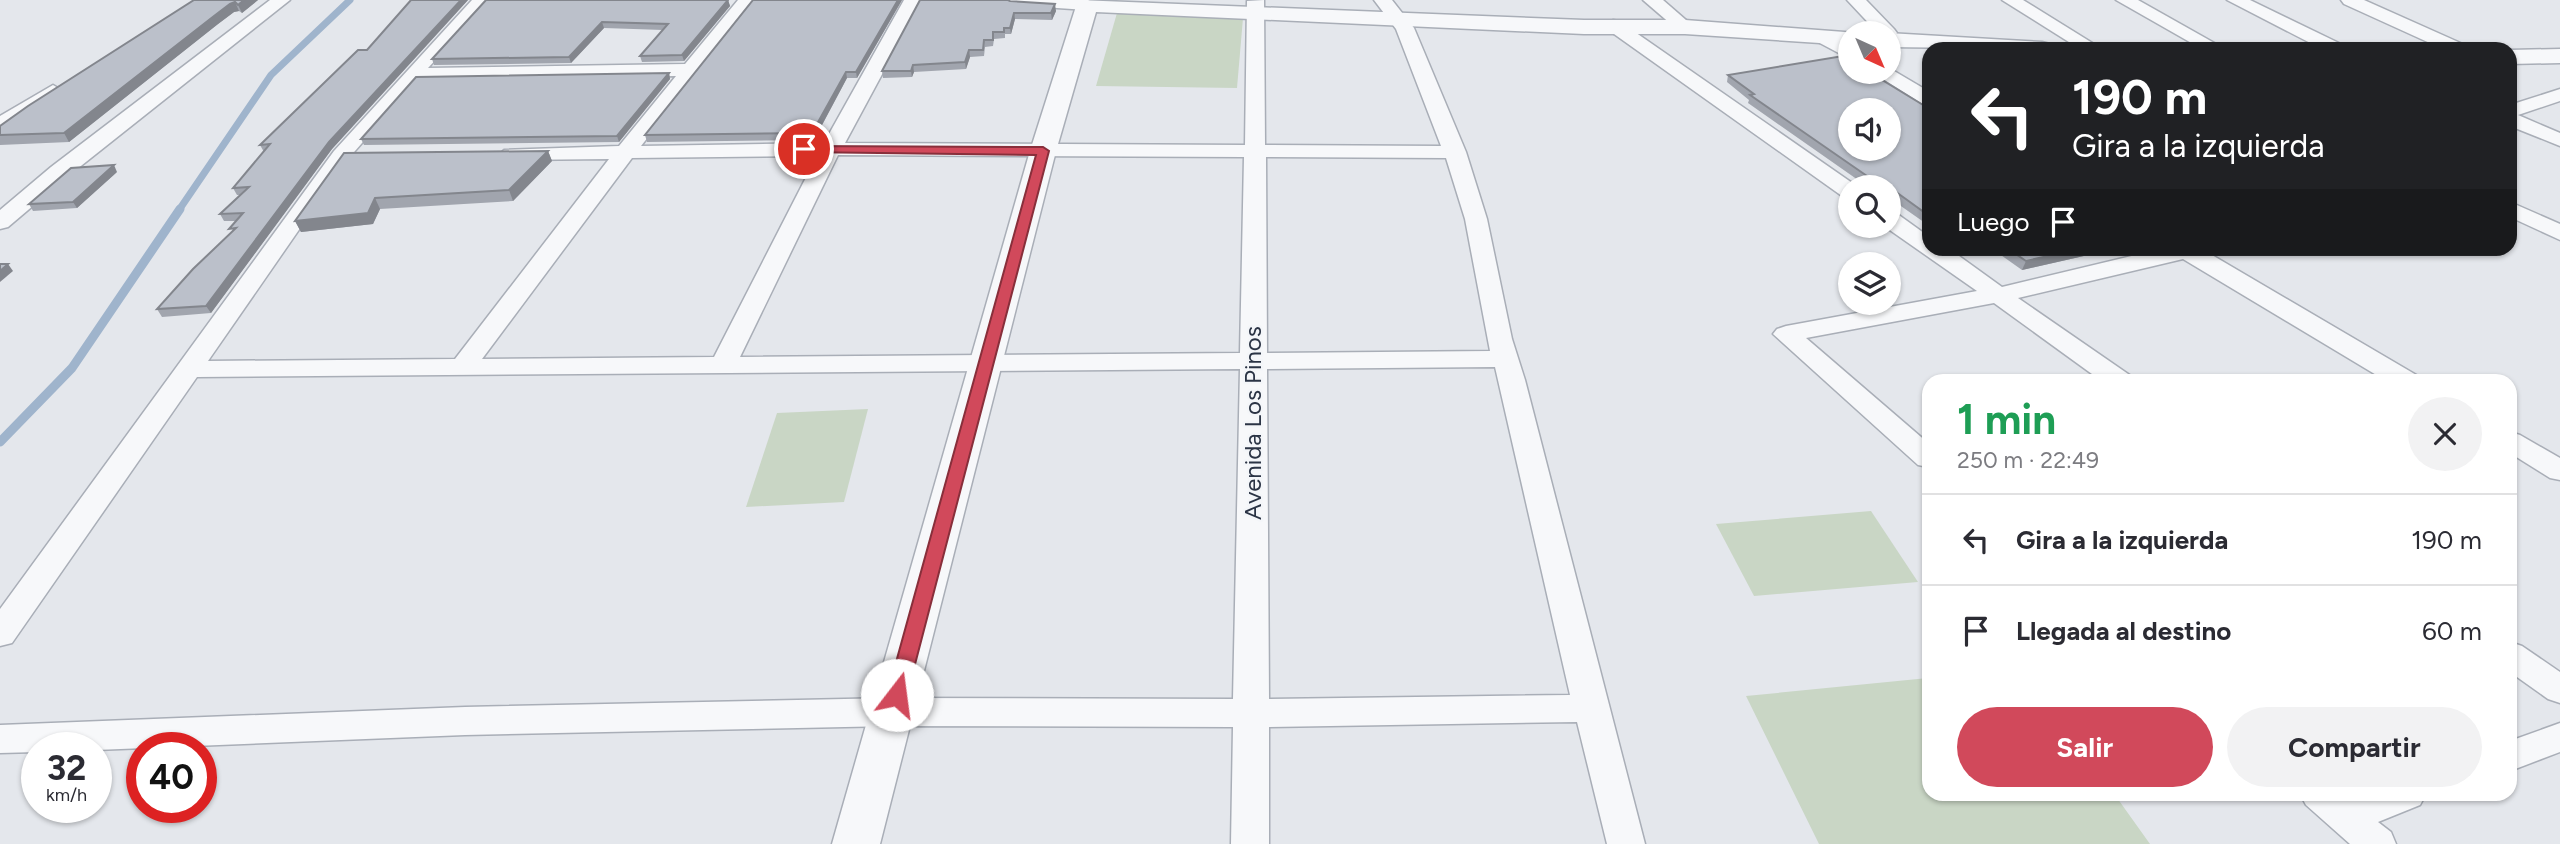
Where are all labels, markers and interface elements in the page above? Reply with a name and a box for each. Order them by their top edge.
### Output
north arrow [1838,21,1900,84]
map controls [1838,21,1901,315]
text: 190 m [2072,67,2207,126]
icon: left [1957,70,2048,161]
button: sound [1838,98,1901,161]
pin [774,119,834,179]
text: Gira a la izquierda [2072,127,2325,165]
icon: arrive [785,130,823,168]
button: search [1838,175,1901,238]
icon: arrive [2044,203,2082,241]
text: Luego [1957,206,2030,238]
button: layers [1838,252,1901,315]
street label: Avenida Los Pinos [1238,326,1267,520]
text: 1 min [1957,394,2056,445]
button: close [2408,397,2482,471]
text: 250 m · 22:49 [1957,446,2099,474]
icon: left [1957,521,1995,559]
text: Gira a la izquierda [2016,524,2228,556]
text: 190 m [2411,524,2482,556]
icon: arrive [1957,612,1995,650]
text: Llegada al destino [2016,615,2231,647]
text: 60 m [2422,615,2482,647]
position arrow [860,658,934,732]
button: Salir [1957,707,2213,787]
button: Compartir [2227,707,2482,787]
speed limit sign: 40 [126,732,217,823]
text: 32 [47,747,86,789]
text: km/h [46,784,87,806]

